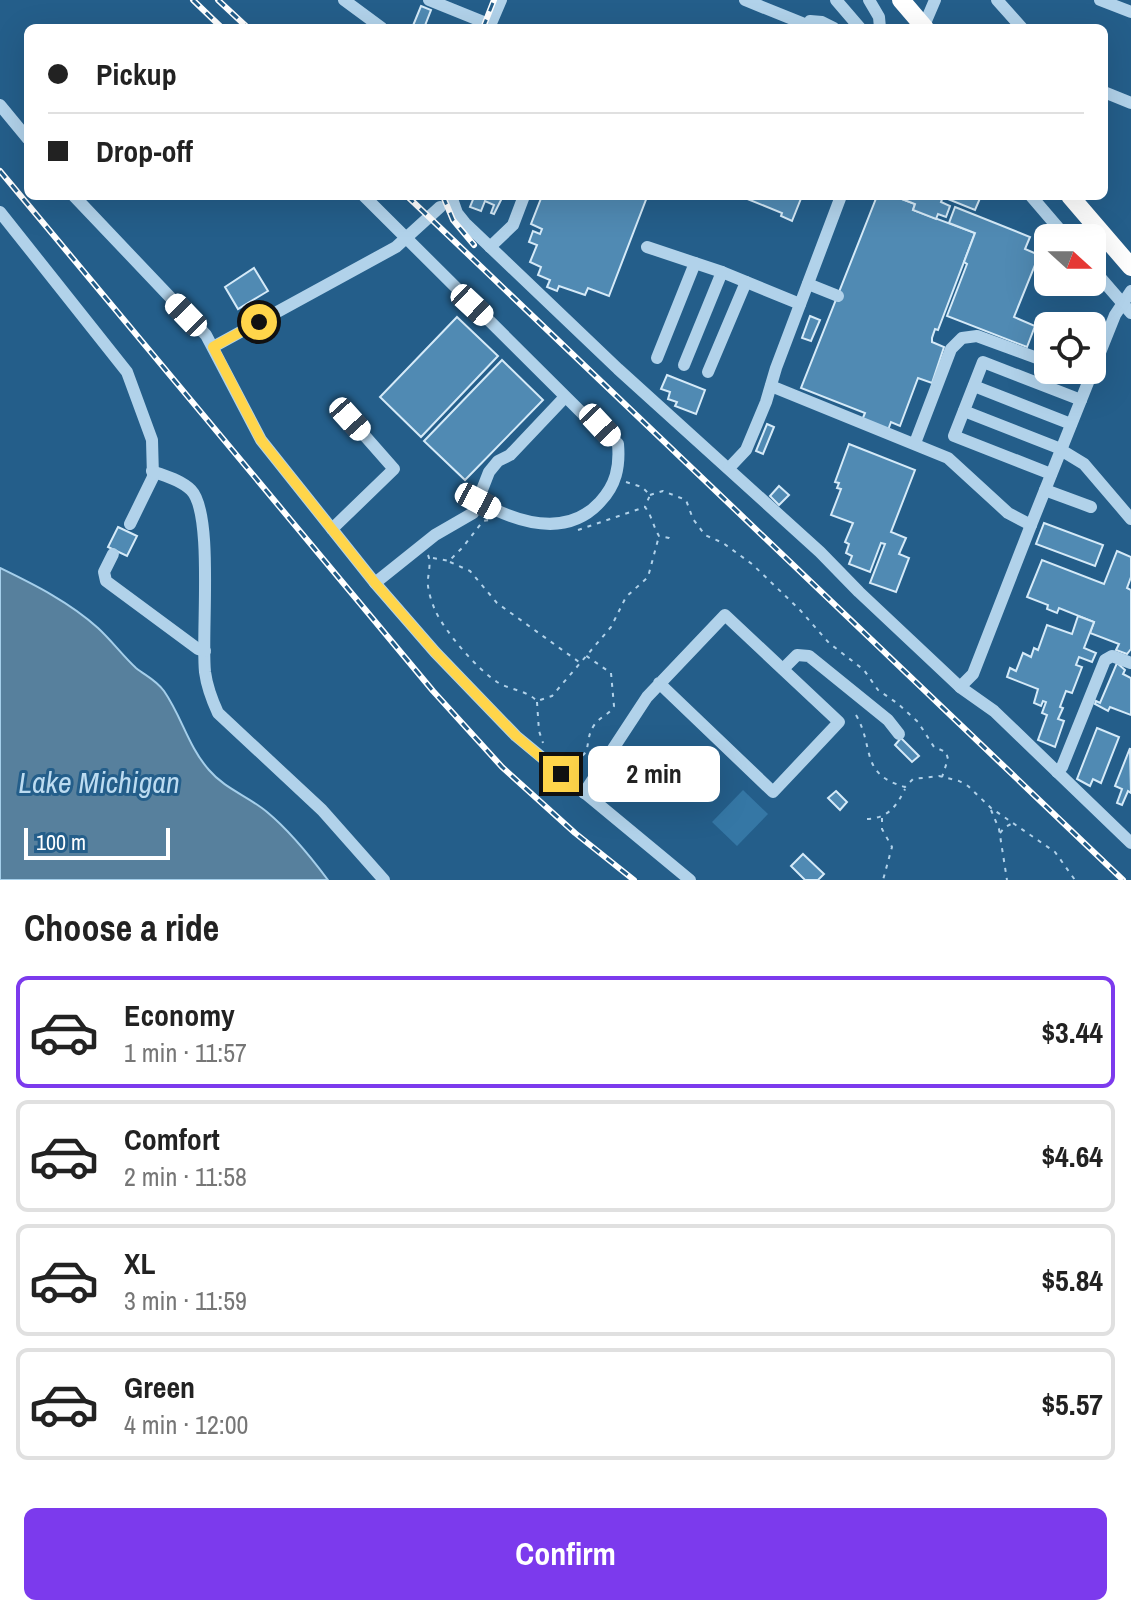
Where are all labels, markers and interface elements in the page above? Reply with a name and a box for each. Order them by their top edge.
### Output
text: Pickup [96,54,177,94]
text: Drop-off [96,131,193,171]
north arrow [1034,224,1106,296]
map controls [1034,224,1106,384]
car [446,280,498,330]
car [161,289,211,341]
route start [241,304,277,340]
button: locate [1034,312,1106,384]
car [325,393,375,445]
car [575,399,625,451]
car [451,479,505,523]
callout: 2 min [589,746,721,802]
route end [543,756,579,792]
text: 2 min [626,756,682,791]
water label: Lake Michigan [18,762,180,802]
scale bar [24,824,170,860]
text: 100 m [36,827,86,857]
text: Choose a ride [24,904,219,952]
text: Economy [124,995,235,1035]
icon: car [28,996,100,1068]
text: $3.44 [1041,1012,1103,1052]
text: 1 min · 11:57 [124,1035,247,1070]
text: Comfort [124,1119,220,1159]
icon: car [28,1120,100,1192]
text: $4.64 [1041,1136,1103,1176]
text: 2 min · 11:58 [124,1159,247,1194]
text: XL [124,1243,155,1283]
icon: car [28,1244,100,1316]
text: $5.84 [1041,1260,1103,1300]
text: 3 min · 11:59 [124,1283,247,1318]
text: Green [124,1367,195,1407]
icon: car [28,1368,100,1440]
text: $5.57 [1041,1384,1103,1424]
text: 4 min · 12:00 [124,1407,248,1442]
button: Confirm [24,1508,1107,1600]

